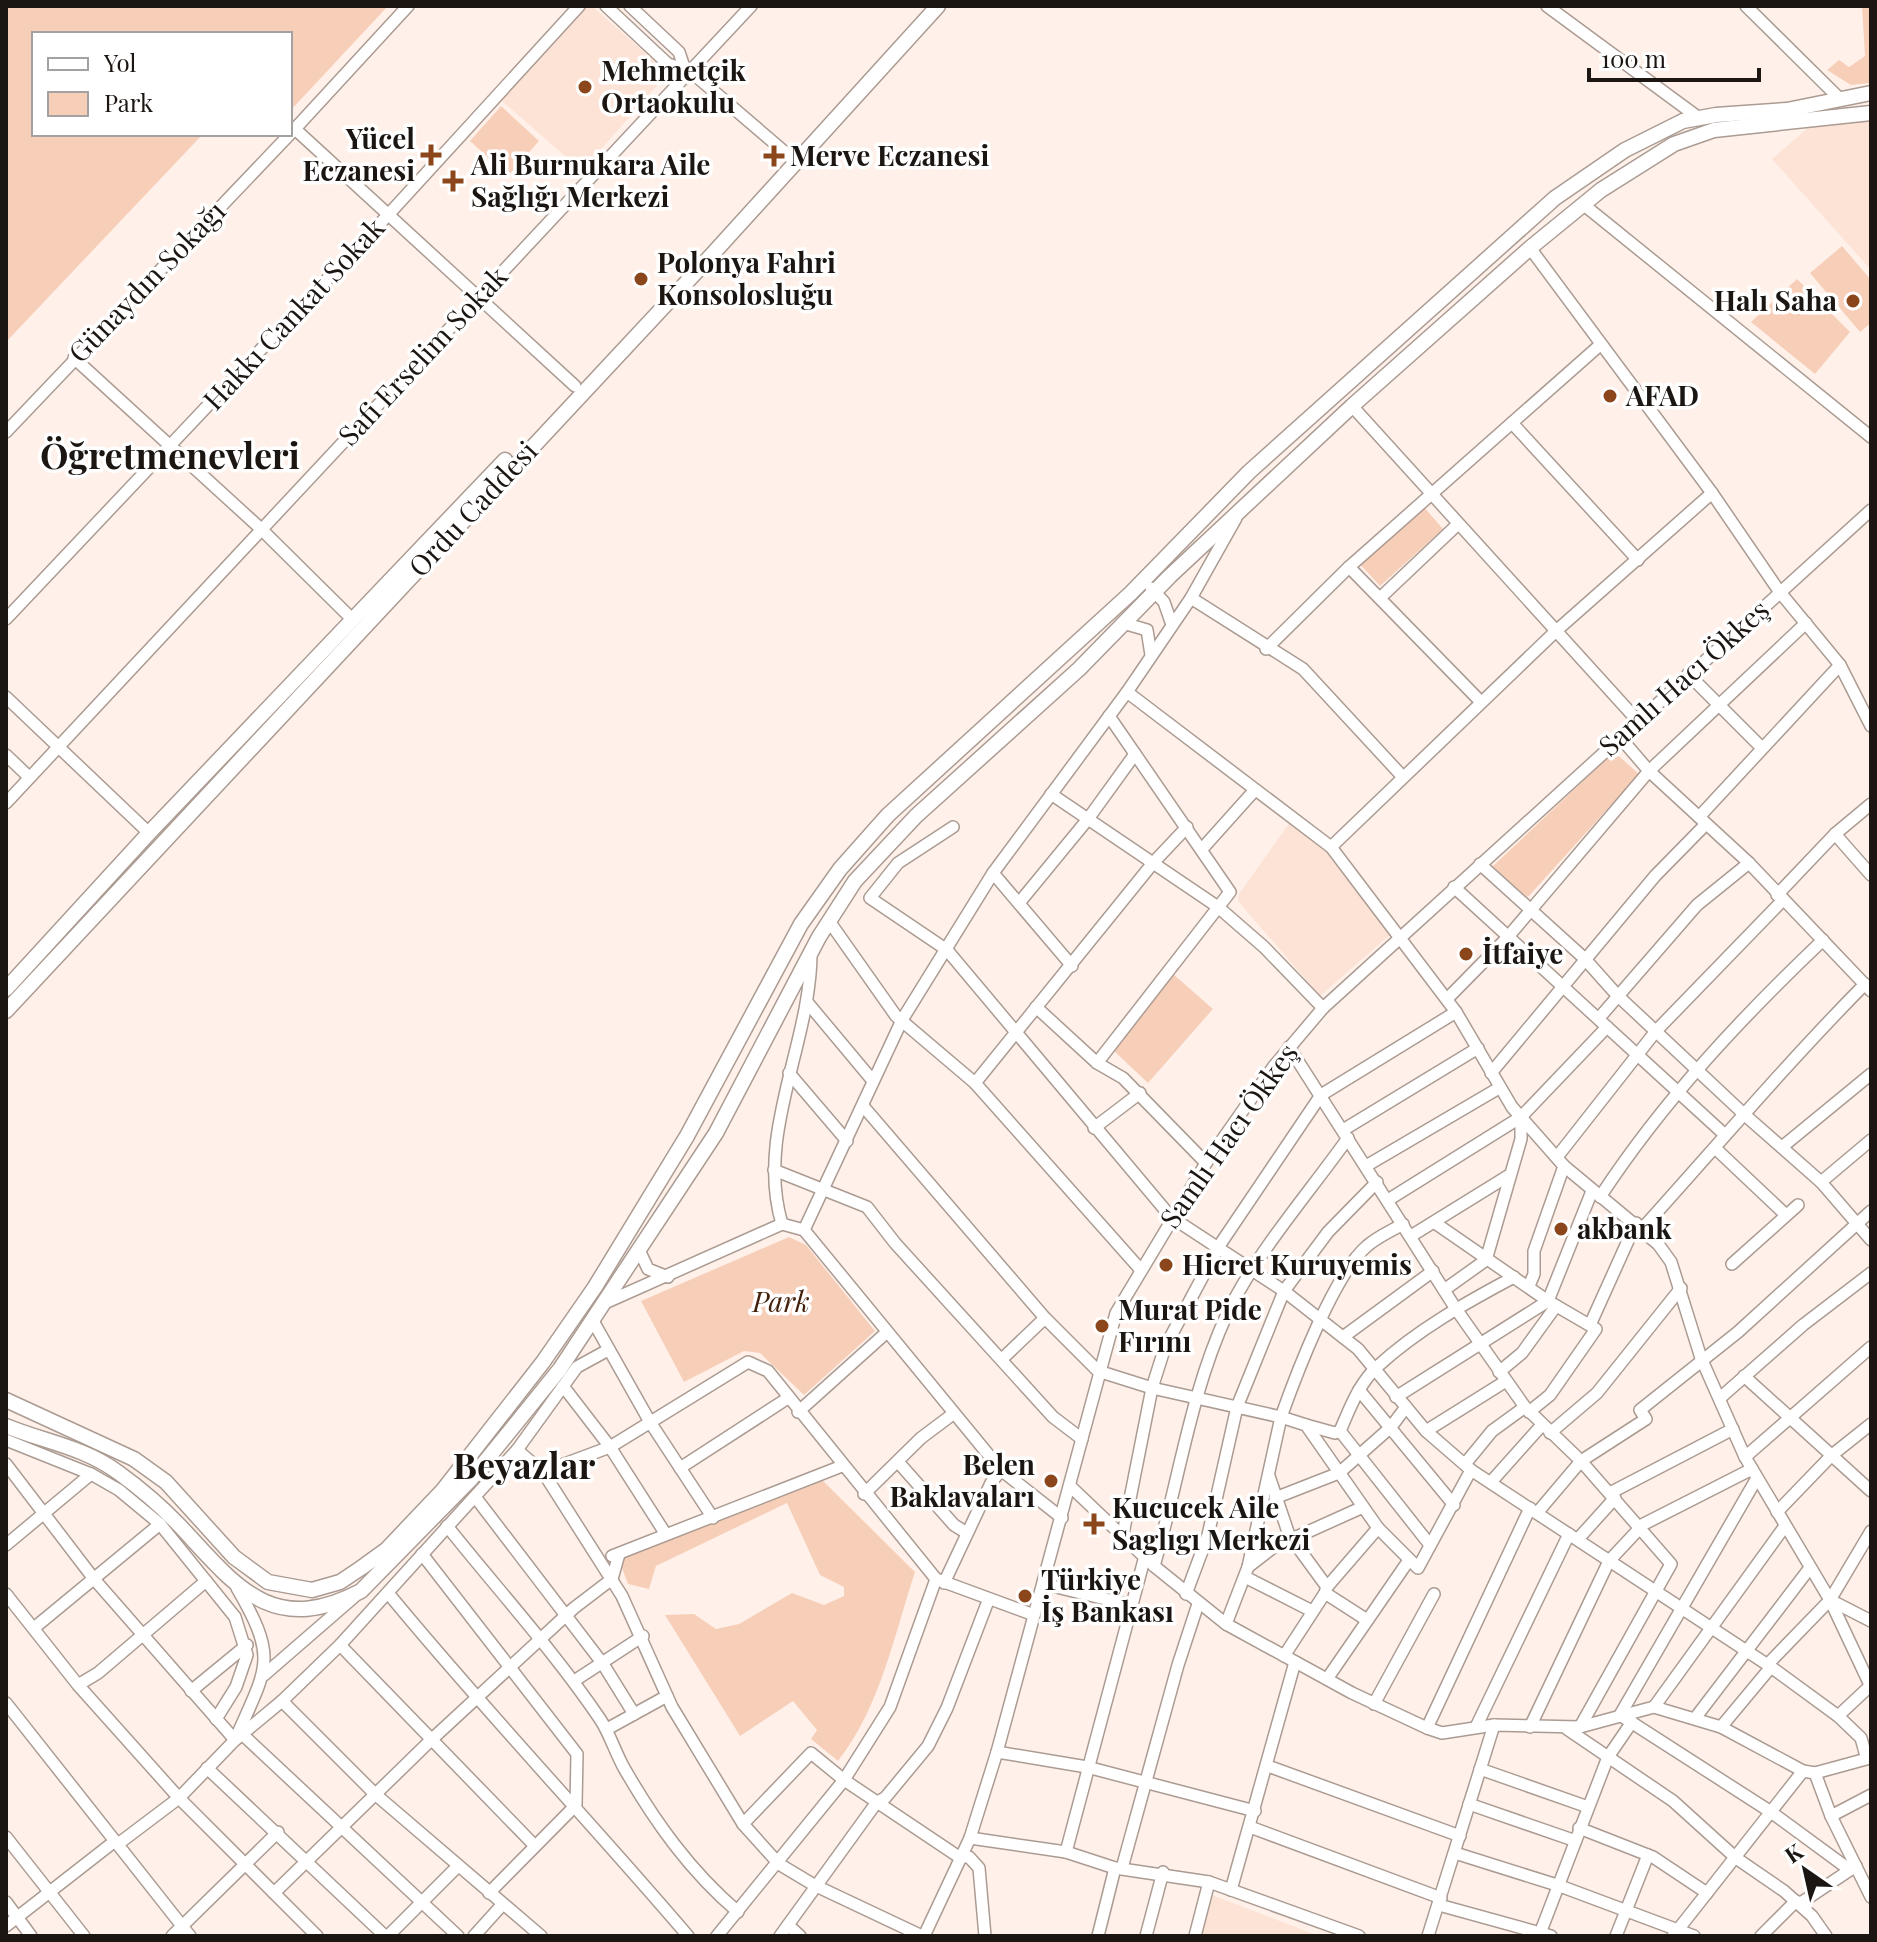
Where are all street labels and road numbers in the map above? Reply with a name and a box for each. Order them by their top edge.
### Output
street label: Günaydın Sokağı [59,192,232,370]
street label: Hakkı Cankat Sokak [194,208,392,417]
street label: Safi Erselim Sokak [329,257,515,453]
street label: Ordu Caddesi [399,432,544,584]
street label: Samlı Hacı Ökkeş [1590,590,1776,763]
street label: Samlı Hacı Ökkeş [1150,1036,1305,1235]

